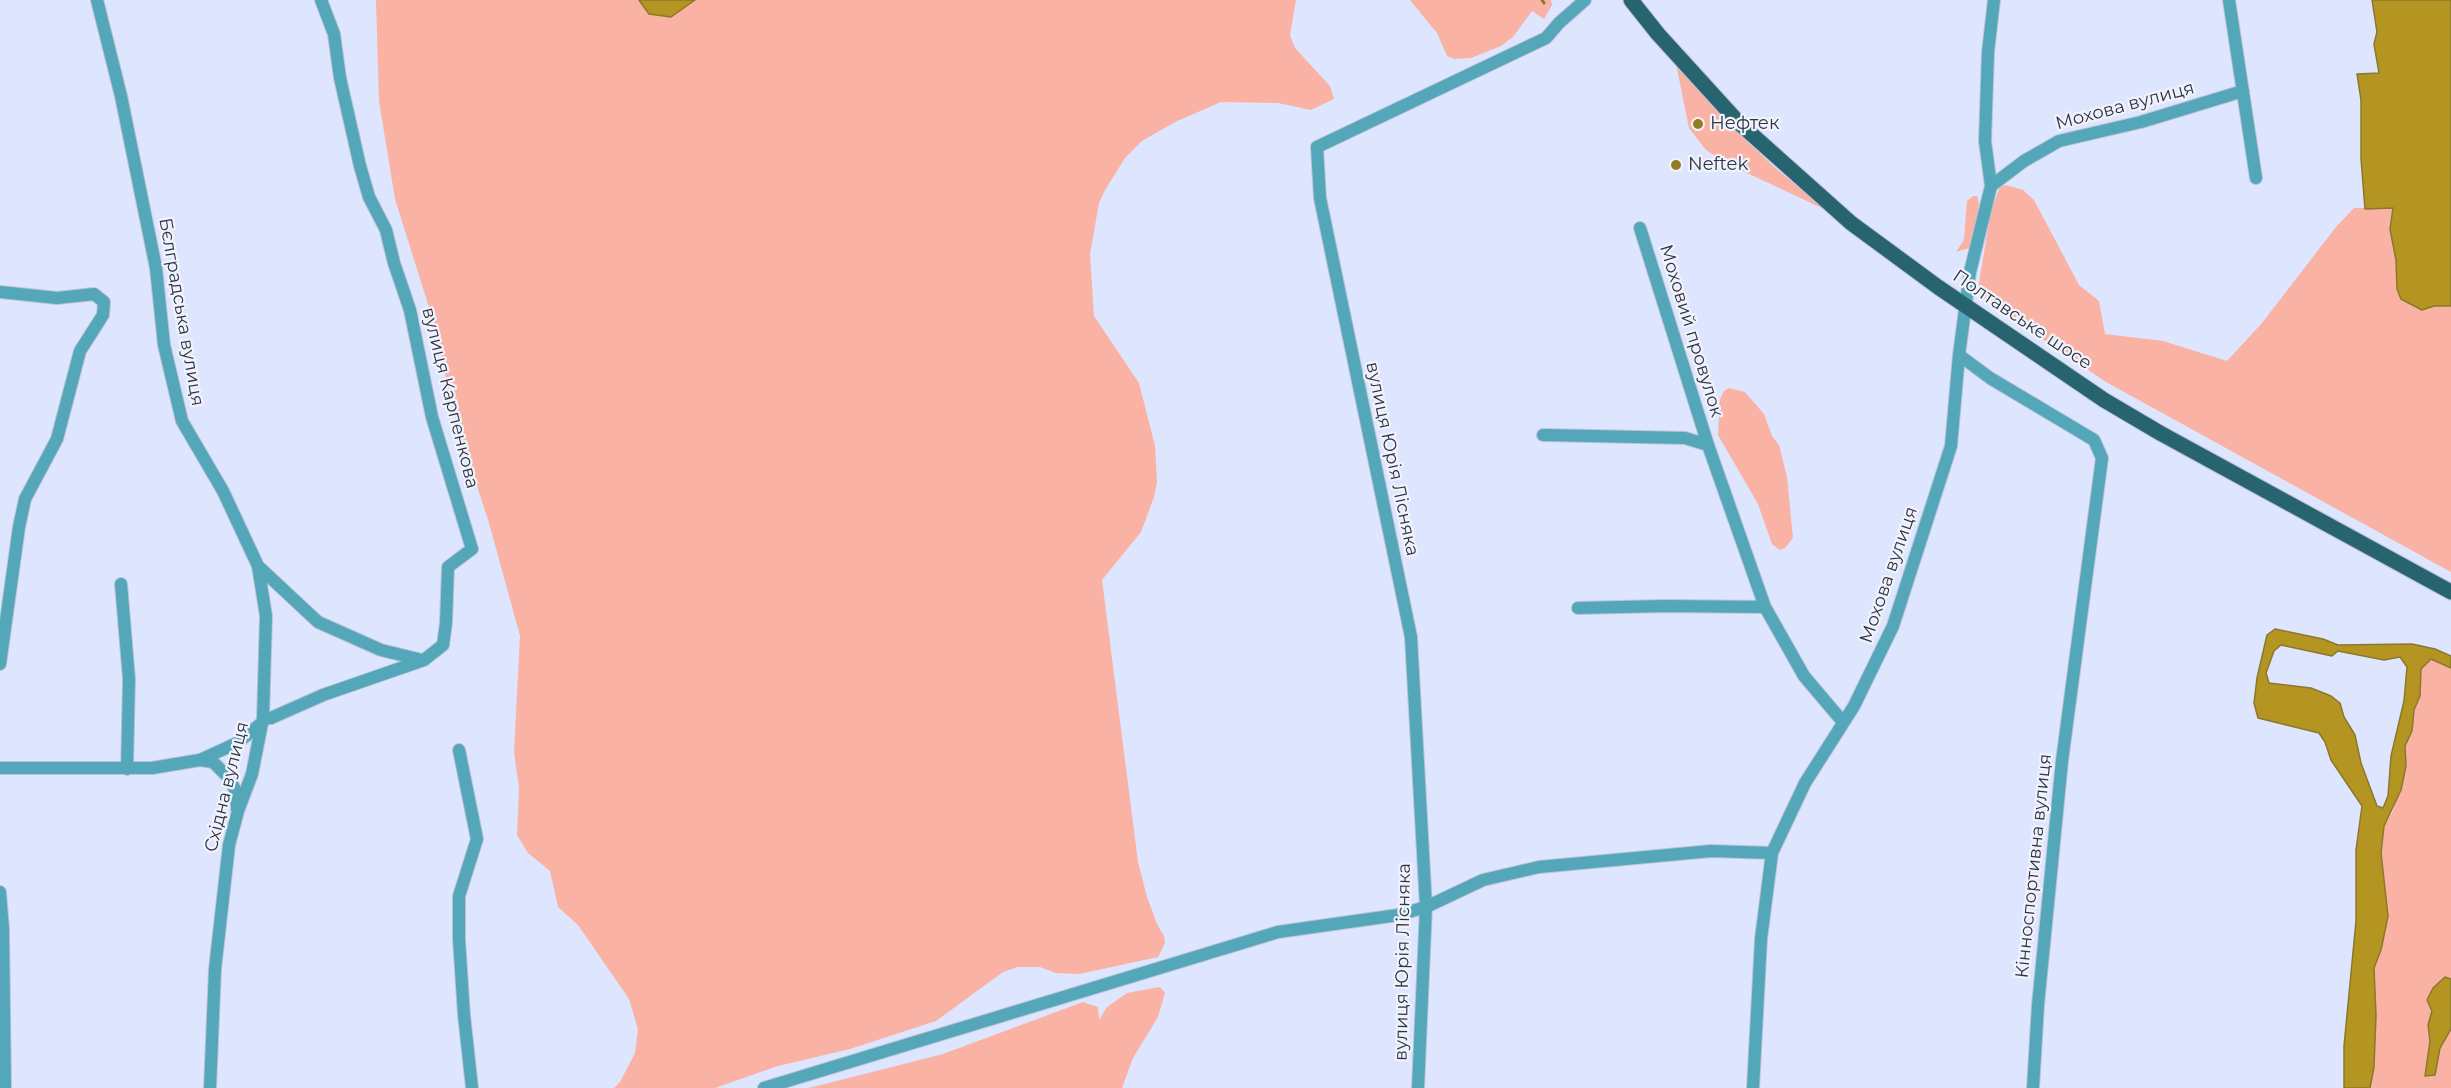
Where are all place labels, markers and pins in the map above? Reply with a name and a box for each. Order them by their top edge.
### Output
place label: Нефтек [1710,113,1779,135]
marker: Нефтек [1691,117,1705,131]
place label: Neftek [1688,154,1748,176]
marker: Neftek [1669,158,1683,172]

